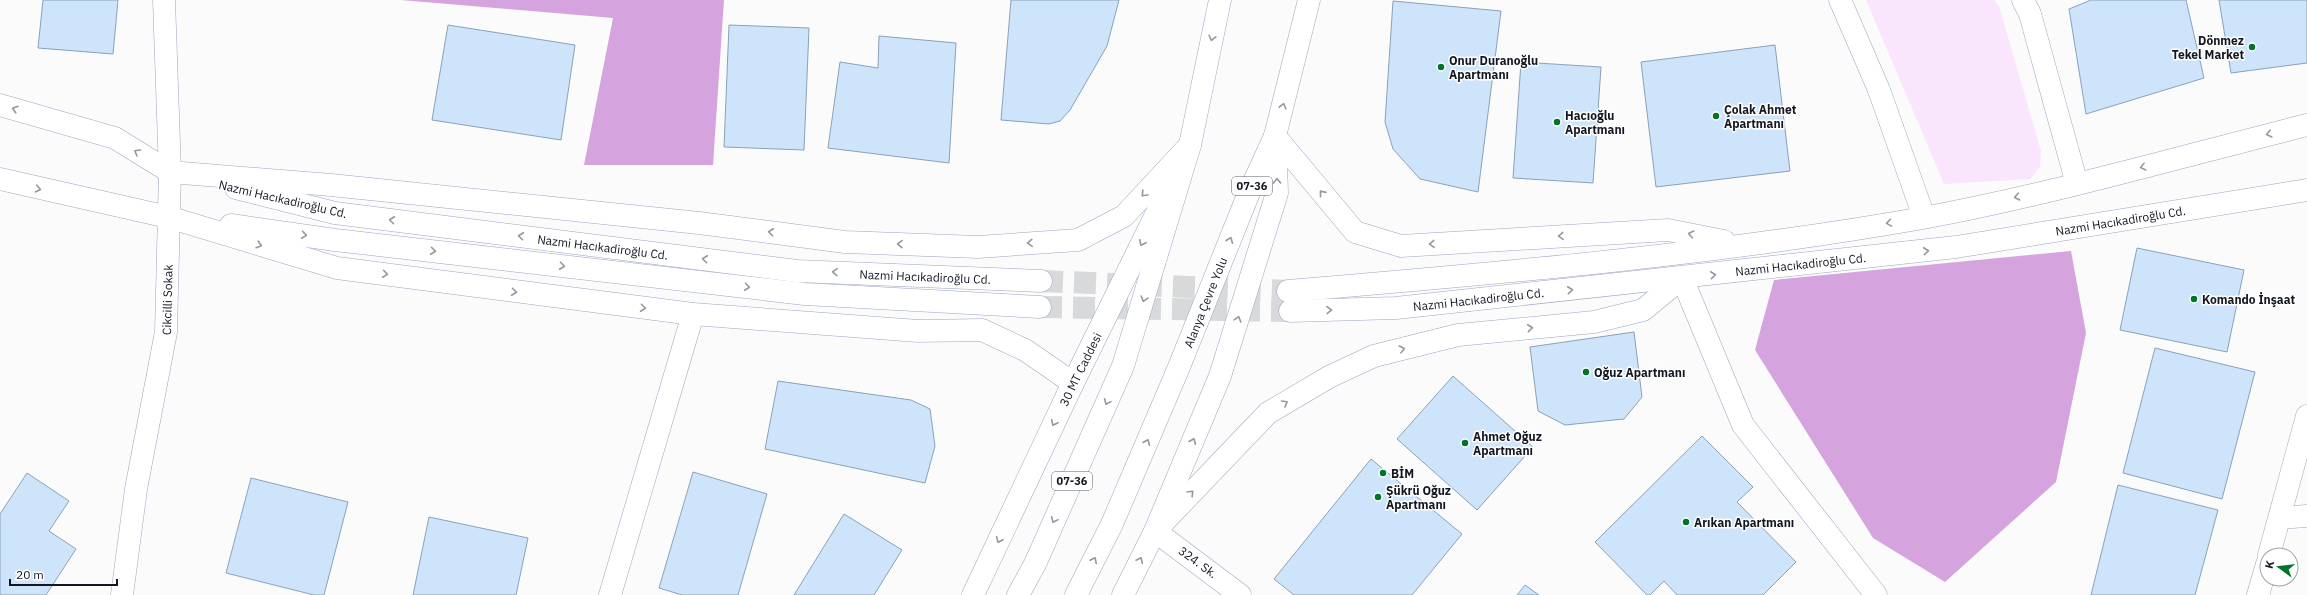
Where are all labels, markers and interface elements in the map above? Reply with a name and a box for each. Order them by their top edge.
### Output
place label: Dönmez Tekel Market [2172,33,2244,62]
one-way arrow [1208,35,1216,41]
marker: Dönmez Tekel Market [2247,42,2257,52]
place label: Onur Duranoğlu Apartmanı [1449,53,1538,82]
marker: Onur Duranoğlu Apartmanı [1436,62,1446,72]
place label: Çolak Ahmet Apartmanı [1724,102,1797,131]
one-way arrow [1278,103,1286,110]
one-way arrow [12,105,19,114]
place label: Hacıoğlu Apartmanı [1565,108,1625,137]
marker: Çolak Ahmet Apartmanı [1711,111,1721,121]
marker: Hacıoğlu Apartmanı [1552,117,1562,127]
one-way arrow [2266,130,2272,138]
one-way arrow [134,149,141,157]
one-way arrow [2140,162,2146,170]
street label: Nazmi Hacıkadiroğlu Cd. [217,177,349,221]
road number: 07-36 [1232,177,1272,195]
one-way arrow [1272,178,1281,184]
one-way arrow [35,185,41,193]
one-way arrow [1141,189,1149,197]
one-way arrow [1320,190,1327,197]
one-way arrow [2014,192,2020,200]
street label: Nazmi Hacıkadiroğlu Cd. [2054,202,2187,238]
one-way arrow [389,216,395,225]
one-way arrow [1886,218,1893,227]
one-way arrow [768,228,774,237]
one-way arrow [301,230,307,239]
street label: Nazmi Hacıkadiroğlu Cd. [537,231,669,262]
one-way arrow [1688,231,1694,239]
one-way arrow [518,232,524,241]
one-way arrow [1558,232,1564,241]
one-way arrow [1226,237,1234,244]
one-way arrow [1027,239,1033,248]
one-way arrow [1139,239,1147,246]
one-way arrow [255,240,262,249]
one-way arrow [897,240,903,248]
one-way arrow [1429,240,1435,248]
one-way arrow [430,246,436,255]
one-way arrow [1923,247,1929,256]
street label: Nazmi Hacıkadiroğlu Cd. [1734,249,1867,279]
one-way arrow [702,255,708,264]
street label: Alanya Çevre Yolu [1180,255,1230,350]
one-way arrow [559,261,565,270]
street label: Cikcilli Sokak [158,264,175,335]
street label: Nazmi Hacıkadiroğlu Cd. [859,266,991,286]
one-way arrow [832,268,838,277]
one-way arrow [382,269,388,278]
one-way arrow [1710,271,1716,280]
one-way arrow [744,282,750,291]
street label: Nazmi Hacıkadiroğlu Cd. [1412,284,1545,314]
one-way arrow [1567,286,1573,295]
one-way arrow [511,287,517,296]
place label: Komando İnşaat [2202,292,2295,307]
marker: Komando İnşaat [2189,294,2199,304]
one-way arrow [1140,295,1149,302]
one-way arrow [640,303,646,312]
one-way arrow [1326,306,1332,314]
one-way arrow [1233,316,1242,323]
one-way arrow [1527,324,1533,333]
street label: 30 MT Caddesi [1056,330,1104,408]
one-way arrow [1398,345,1405,354]
place label: Oğuz Apartmanı [1594,365,1685,380]
marker: Oğuz Apartmanı [1581,367,1591,377]
one-way arrow [1104,398,1112,405]
one-way arrow [1281,401,1288,408]
one-way arrow [1051,418,1059,426]
place label: Ahmet Oğuz Apartmanı [1473,429,1542,458]
one-way arrow [1143,438,1151,445]
one-way arrow [1188,438,1196,445]
marker: Ahmet Oğuz Apartmanı [1460,438,1470,448]
place label: BİM [1391,466,1414,481]
marker: BİM [1378,468,1388,478]
road number: 07-36 [1052,472,1092,490]
place label: Şükrü Oğuz Apartmanı [1386,483,1451,512]
one-way arrow [1186,490,1194,498]
marker: Şükrü Oğuz Apartmanı [1373,492,1383,502]
place label: Arıkan Apartmanı [1694,515,1794,530]
one-way arrow [1051,516,1059,524]
marker: Arıkan Apartmanı [1681,517,1691,527]
one-way arrow [996,536,1004,544]
street label: 324. Sk. [1176,543,1220,581]
north arrow [2259,547,2299,587]
one-way arrow [1089,557,1097,564]
one-way arrow [1135,557,1143,564]
text: K [2262,559,2277,570]
scale bar [10,561,117,587]
text: 20 m [16,567,44,582]

